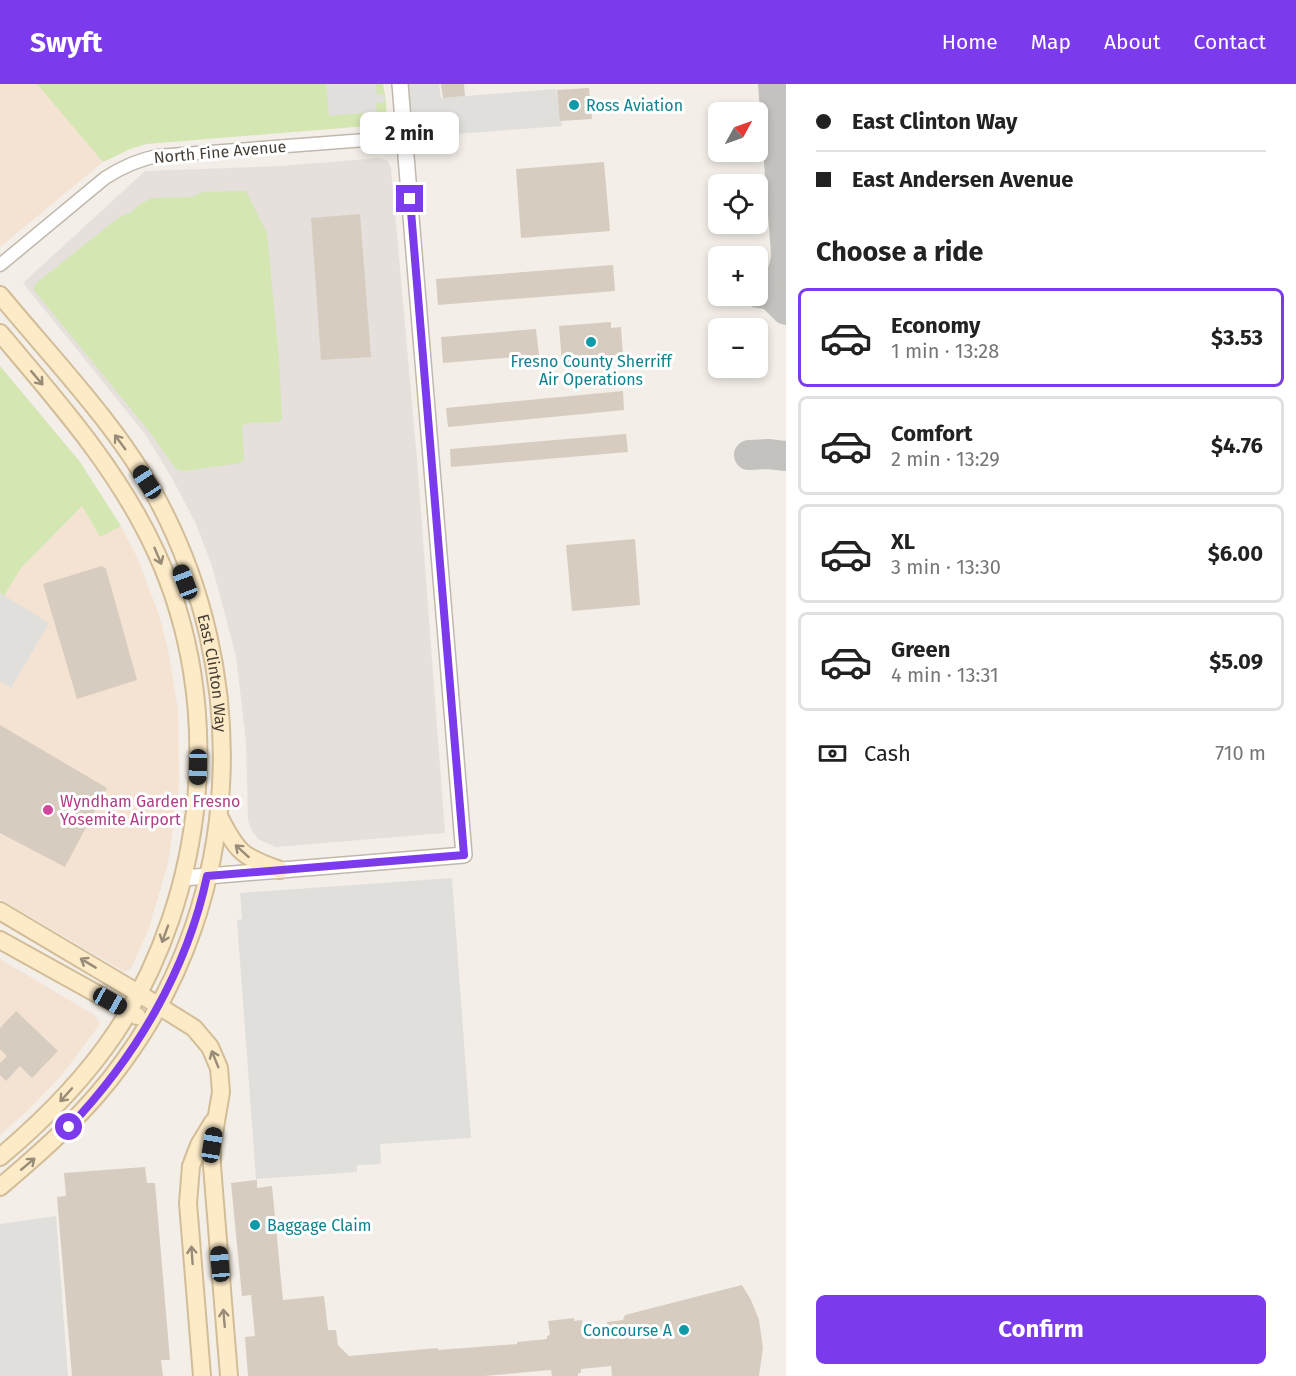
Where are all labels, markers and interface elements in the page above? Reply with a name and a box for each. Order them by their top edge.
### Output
text: Swyft [30,26,102,59]
text: Home [942,29,998,55]
text: Map [1031,29,1071,55]
text: About [1104,29,1161,55]
text: Contact [1194,29,1266,55]
place label: Ross Aviation [586,96,683,115]
marker: Ross Aviation [567,98,581,112]
north arrow [708,102,768,162]
map controls [708,102,768,378]
text: East Clinton Way [852,108,1017,135]
callout: 2 min [360,112,460,154]
text: 2 min [385,121,434,145]
street label: North Fine Avenue [153,137,287,167]
text: East Andersen Avenue [852,166,1073,193]
button: locate [708,174,768,234]
route end [396,185,423,212]
text: Choose a ride [816,236,983,268]
button: + [708,246,768,306]
icon: car [819,311,873,365]
text: Economy [891,312,980,339]
button: − [708,318,768,378]
text: $3.53 [1211,324,1263,351]
marker: Fresno County Sherriff Air Operations [584,335,598,349]
text: 1 min · 13:28 [891,339,999,363]
place label: Fresno County Sherriff Air Operations [510,352,673,389]
one-way arrow [31,370,44,386]
icon: car [819,419,873,473]
text: Comfort [891,420,972,447]
text: $4.76 [1211,432,1263,459]
one-way arrow [114,435,127,451]
text: 2 min · 13:29 [891,447,1000,471]
car [130,462,164,502]
icon: car [819,527,873,581]
text: XL [891,528,915,555]
text: $6.00 [1208,540,1263,567]
one-way arrow [153,546,164,565]
text: 3 min · 13:30 [891,555,1001,579]
car [170,562,200,602]
street label: East Clinton Way [194,612,231,733]
icon: car [819,635,873,689]
text: Green [891,636,950,663]
text: $5.09 [1209,648,1263,675]
text: 4 min · 13:31 [891,663,999,687]
icon: cash [816,737,849,770]
text: Cash [864,740,911,767]
text: 710 m [1215,741,1266,765]
car [189,749,207,785]
place label: Wyndham Garden Fresno Yosemite Airport [60,792,240,829]
marker: Wyndham Garden Fresno Yosemite Airport [41,803,55,817]
one-way arrow [234,844,249,858]
one-way arrow [159,924,170,943]
one-way arrow [80,957,97,969]
car [90,984,130,1018]
one-way arrow [209,1050,220,1069]
one-way arrow [59,1087,73,1102]
route start [55,1113,82,1140]
car [200,1126,224,1164]
one-way arrow [20,1157,36,1170]
place label: Baggage Claim [267,1216,372,1235]
marker: Baggage Claim [248,1218,262,1232]
one-way arrow [186,1245,197,1265]
car [209,1245,231,1283]
button: Confirm [816,1295,1266,1364]
one-way arrow [218,1308,229,1328]
place label: Concourse A [583,1321,673,1340]
marker: Concourse A [677,1323,691,1337]

